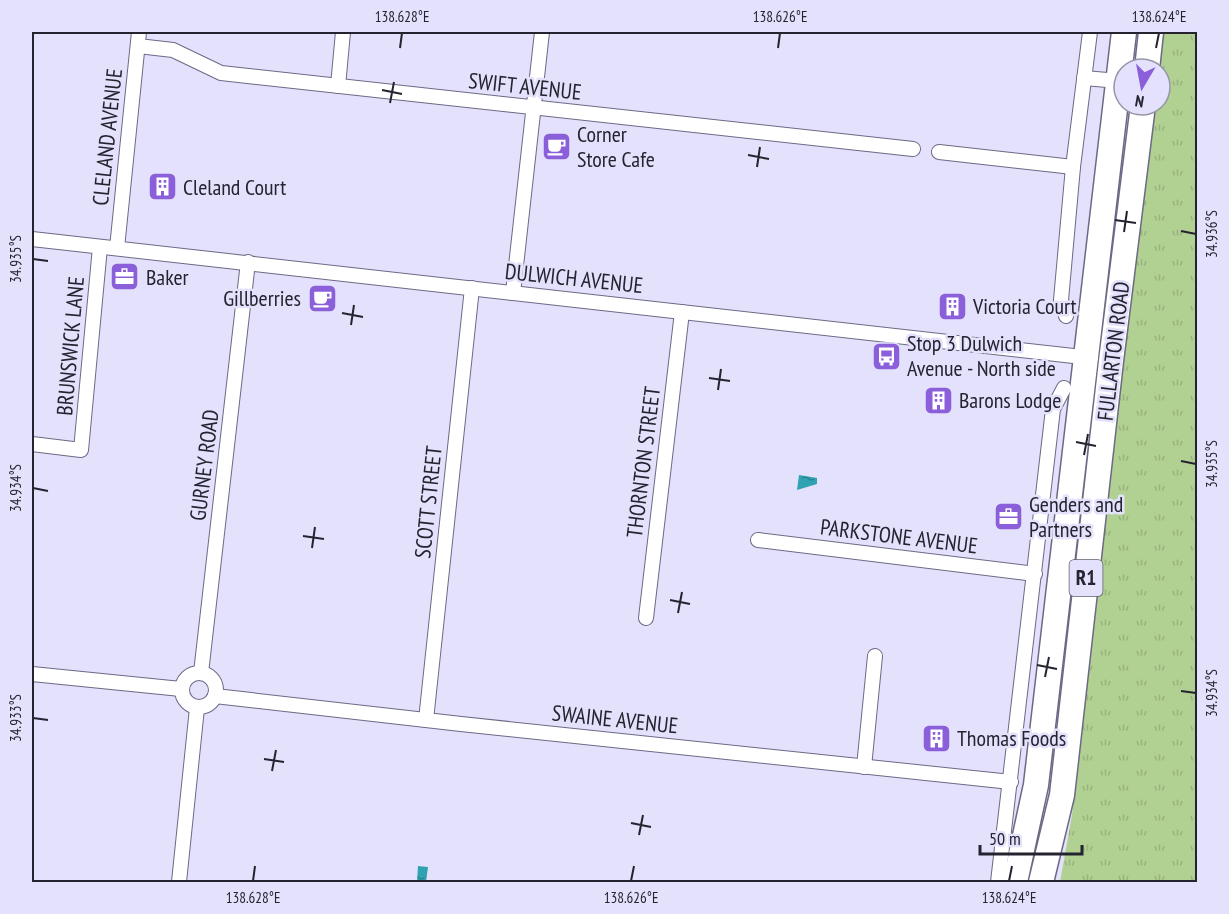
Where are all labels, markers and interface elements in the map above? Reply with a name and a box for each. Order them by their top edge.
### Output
text: 138.628°E [375,7,429,26]
text: 138.626°E [753,7,807,26]
text: 138.624°E [1132,7,1186,26]
north arrow [1112,57,1172,117]
street label: SWIFT AVENUE [467,66,583,106]
street label: CLELAND AVENUE [86,67,128,207]
text: N [1133,91,1145,112]
place label: Corner Store Cafe [577,120,655,173]
cafe icon: Corner Store Cafe [540,131,572,163]
building icon: Cleland Court [146,171,178,203]
place label: Cleland Court [183,173,286,201]
text: 34.936°S [1202,210,1221,258]
text: 34.935°S [6,235,25,283]
street label: DULWICH AVENUE [504,257,644,299]
office icon: Baker [109,261,141,293]
place label: Baker [146,263,189,291]
street label: BRUNSWICK LANE [50,275,90,417]
street label: FULLARTON ROAD [1091,280,1135,422]
cafe icon: Gillberries [306,282,338,314]
place label: Gillberries [223,284,301,312]
building icon: Victoria Court [936,290,968,322]
place label: Victoria Court [972,292,1077,320]
place label: Stop 3 Dulwich Avenue - North side [907,329,1056,382]
bus stop icon: Stop 3 Dulwich Avenue - North side [870,340,902,372]
building icon: Barons Lodge [922,384,954,416]
street label: THORNTON STREET [620,385,666,539]
place label: Barons Lodge [959,386,1061,414]
street label: GURNEY ROAD [183,408,225,522]
text: 34.935°S [1202,440,1221,488]
street label: SCOTT STREET [408,444,448,560]
text: 34.934°S [6,464,25,512]
place label: Genders and Partners [1029,490,1123,543]
office icon: Genders and Partners [992,501,1024,533]
street label: PARKSTONE AVENUE [819,512,979,560]
road number: R1 [1070,560,1102,596]
text: 34.934°S [1202,669,1221,717]
text: 34.933°S [6,694,25,742]
street label: SWAINE AVENUE [551,698,679,740]
building icon: Thomas Foods [920,722,952,754]
place label: Thomas Foods [957,724,1066,752]
scale bar [980,818,1082,856]
text: 50 m [989,827,1021,850]
text: 138.628°E [226,888,280,907]
text: 138.626°E [604,888,658,907]
text: 138.624°E [982,888,1036,907]

